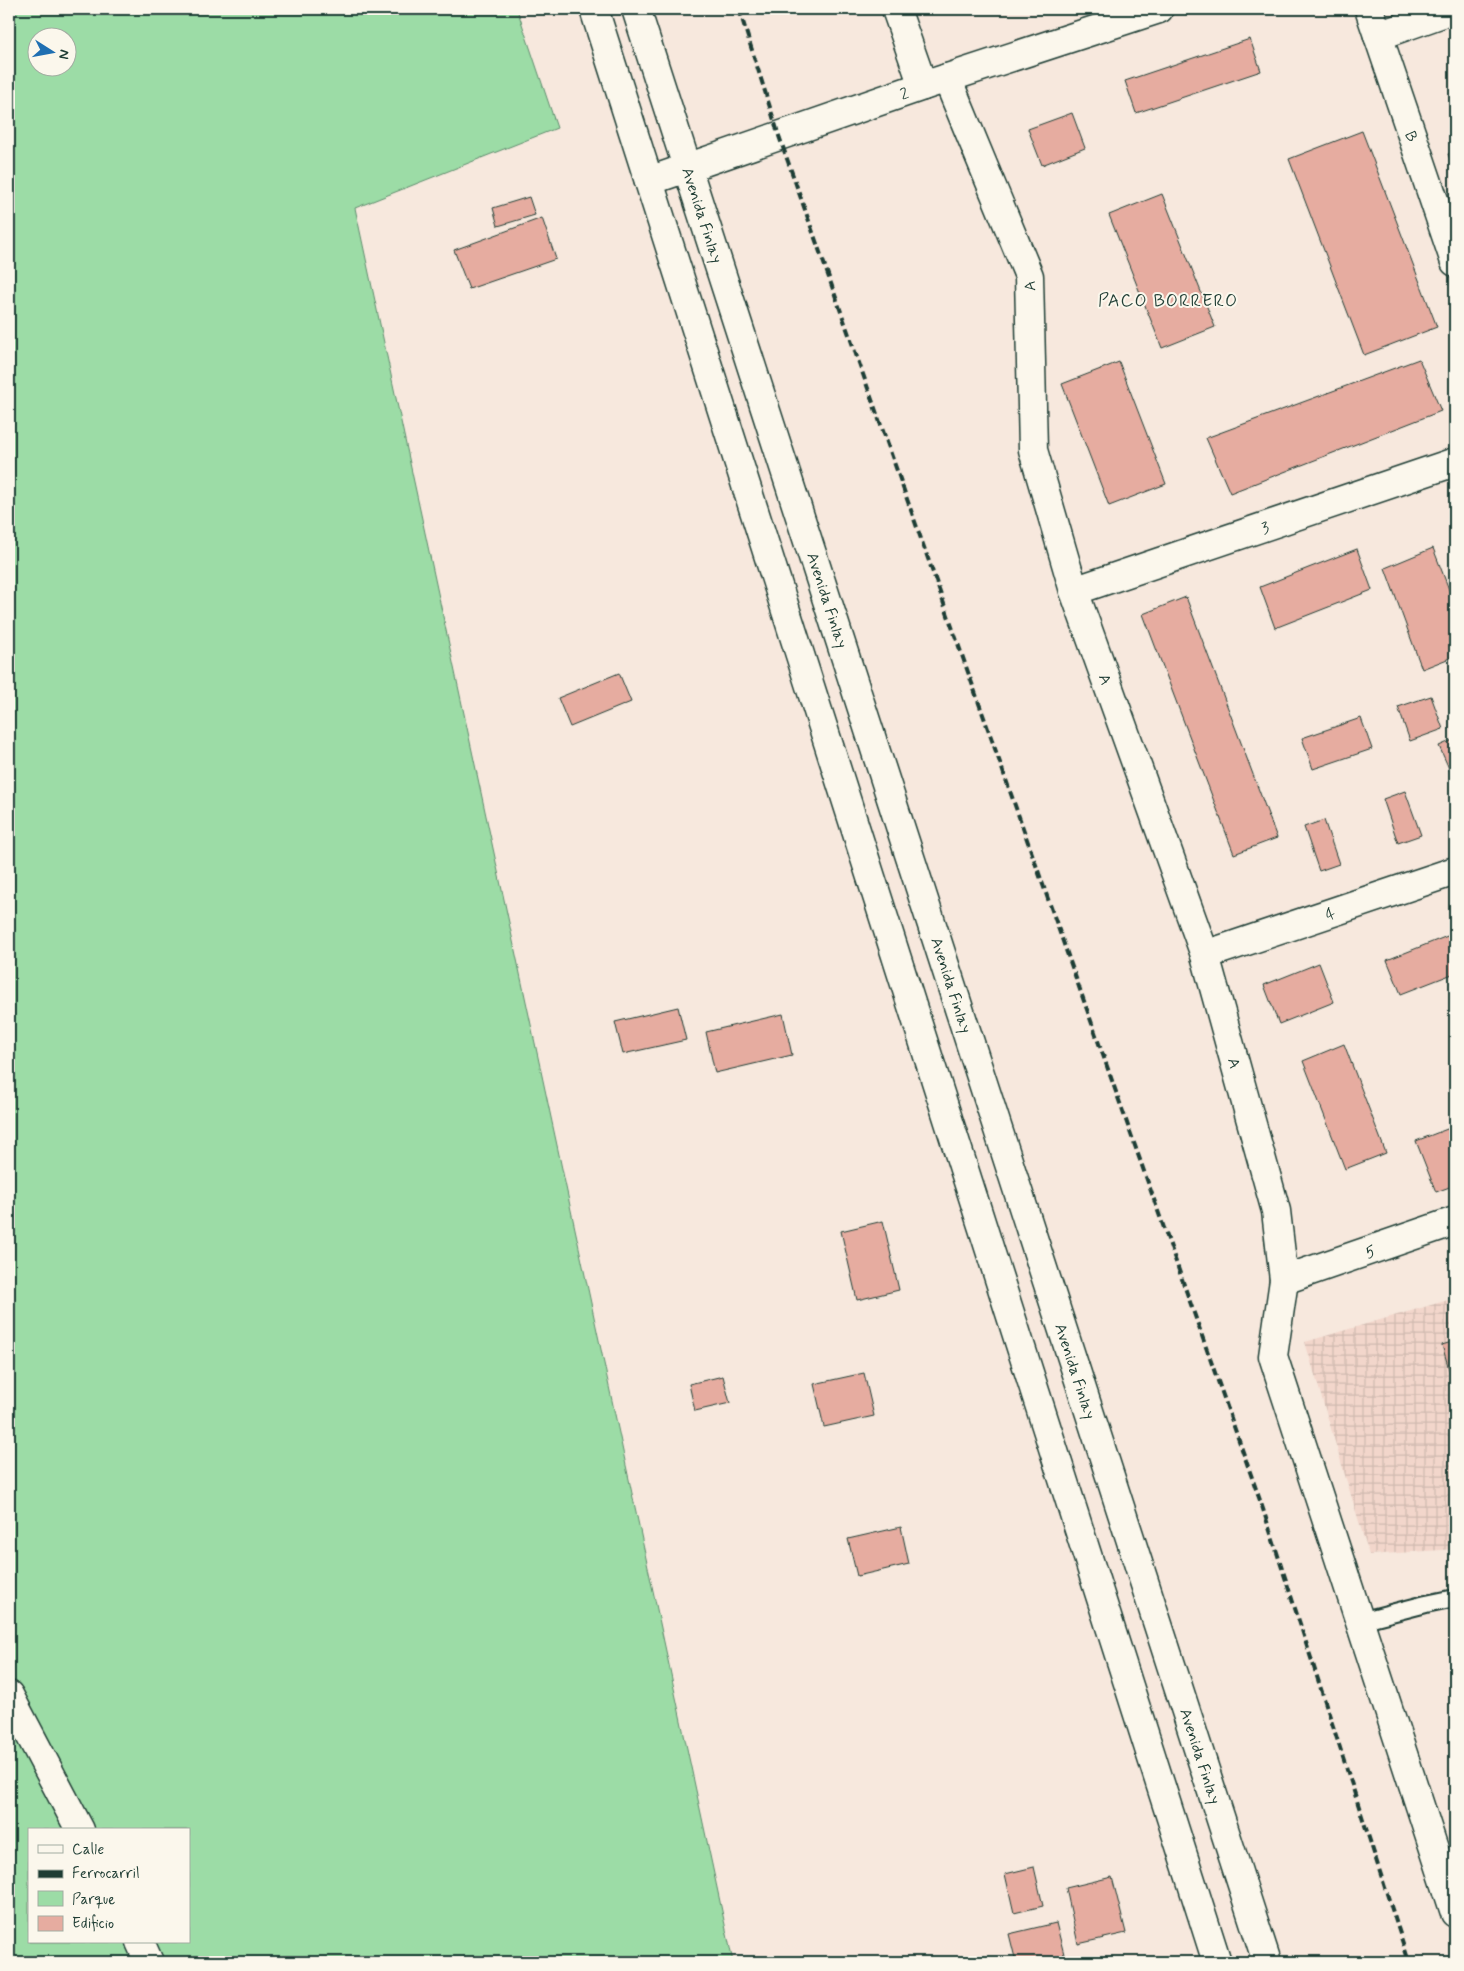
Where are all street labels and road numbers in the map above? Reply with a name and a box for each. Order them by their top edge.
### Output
street label: 2 [897,83,912,106]
street label: B [1399,128,1422,145]
street label: Avenida Finlay [676,165,727,266]
street label: A [1020,280,1041,292]
street label: 3 [1259,517,1272,540]
street label: Avenida Finlay [801,550,852,651]
street label: A [1093,671,1116,688]
street label: 4 [1323,903,1338,926]
street label: Avenida Finlay [925,935,976,1036]
street label: A [1222,1055,1245,1071]
street label: 5 [1363,1241,1378,1264]
street label: Avenida Finlay [1049,1321,1100,1422]
street label: Avenida Finlay [1174,1706,1225,1807]

